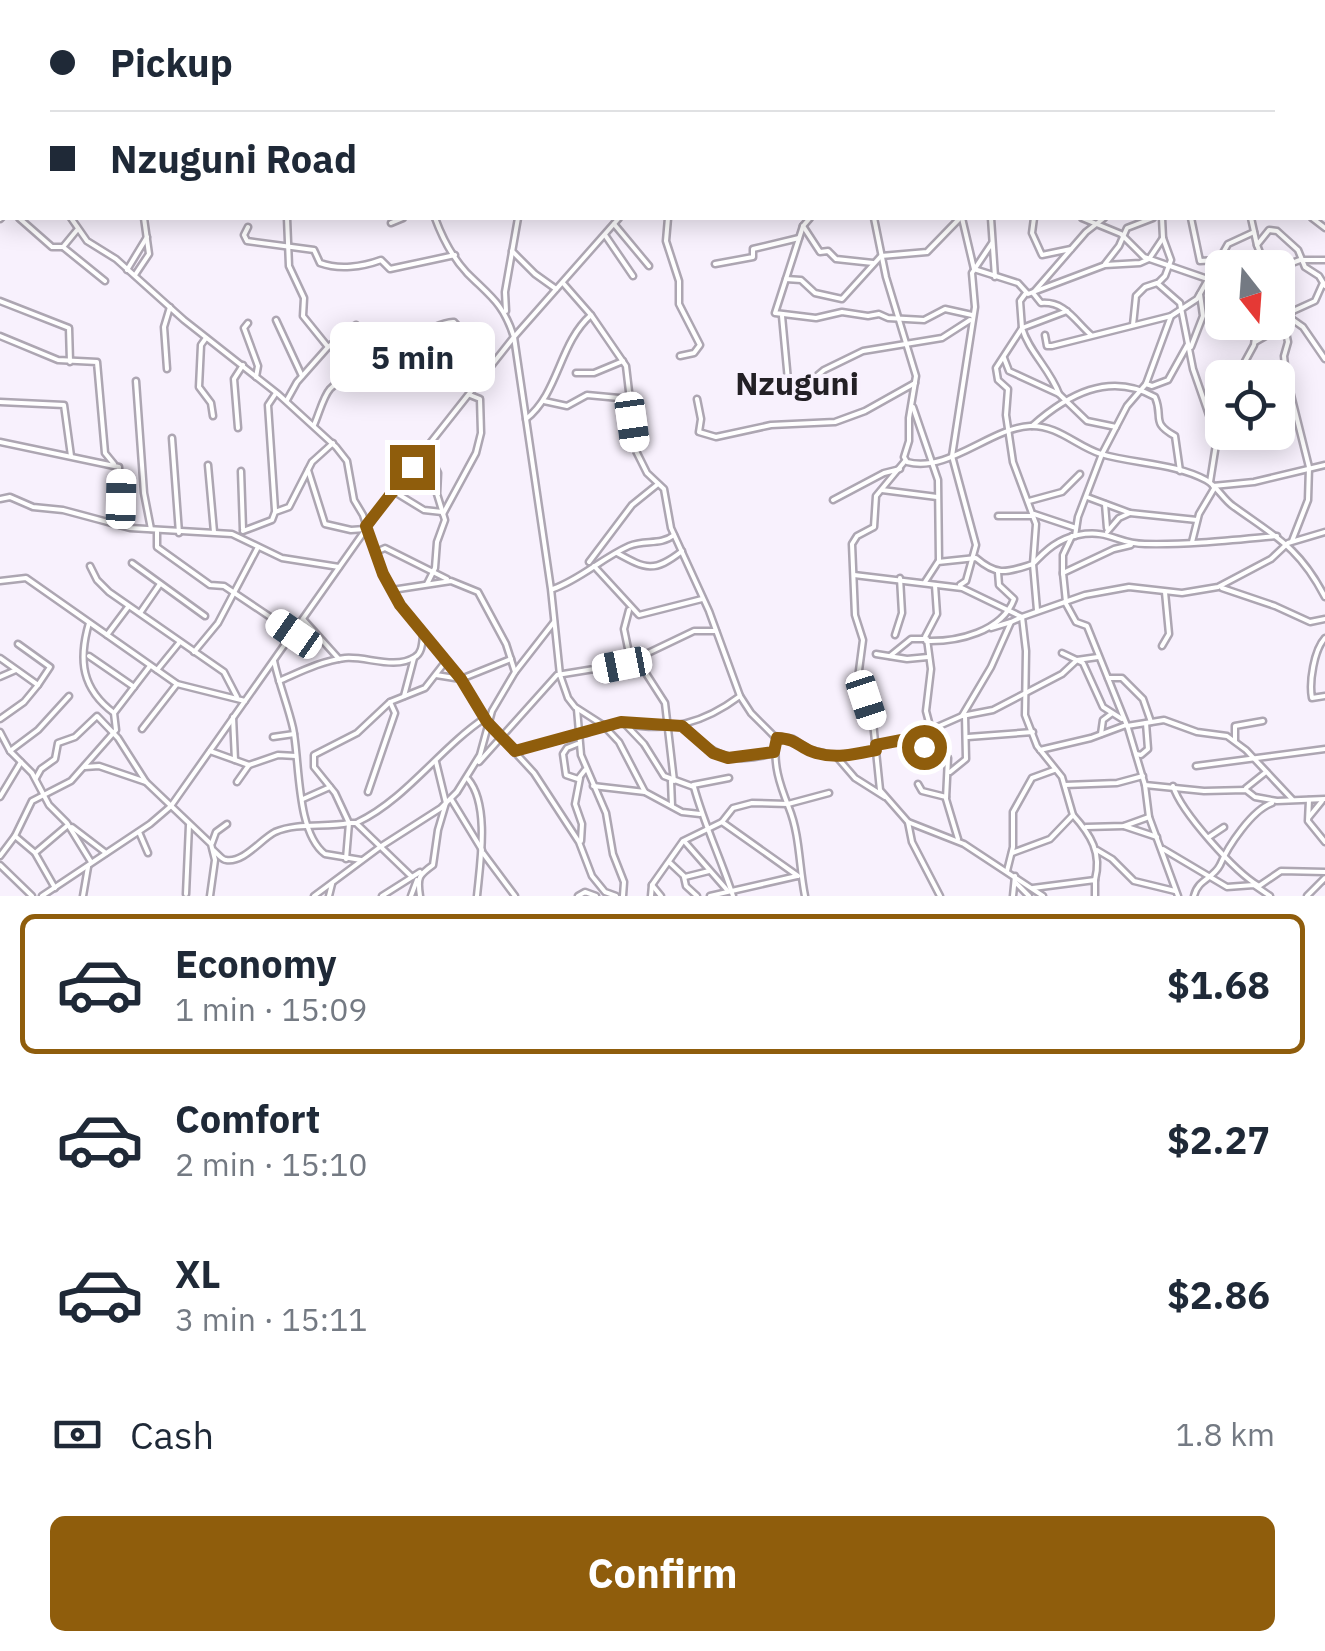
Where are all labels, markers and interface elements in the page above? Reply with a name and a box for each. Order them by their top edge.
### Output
text: Pickup [110,38,233,87]
text: Nzuguni Road [110,134,357,183]
north arrow [1205,250,1295,340]
map controls [1205,250,1295,450]
callout: 5 min [330,322,494,392]
text: 5 min [371,336,454,378]
button: locate [1205,360,1295,450]
district label: Nzuguni [735,362,859,404]
car [613,390,651,454]
route end [390,445,435,490]
car [105,469,137,529]
car [261,605,327,663]
car [590,645,654,685]
car [842,667,890,733]
route start [902,725,947,770]
icon: car [55,939,145,1029]
text: Economy [175,939,337,988]
text: $1.68 [1167,960,1270,1009]
text: 1 min · 15:09 [175,988,368,1030]
icon: car [55,1094,145,1184]
text: Comfort [175,1094,320,1143]
text: $2.27 [1167,1115,1270,1164]
text: 2 min · 15:10 [175,1143,368,1185]
icon: car [55,1249,145,1339]
text: XL [175,1249,221,1298]
text: $2.86 [1167,1270,1270,1319]
text: 3 min · 15:11 [175,1298,368,1340]
icon: cash [50,1407,105,1462]
text: Cash [130,1410,214,1459]
text: 1.8 km [1176,1413,1275,1455]
button: Confirm [50,1516,1275,1631]

